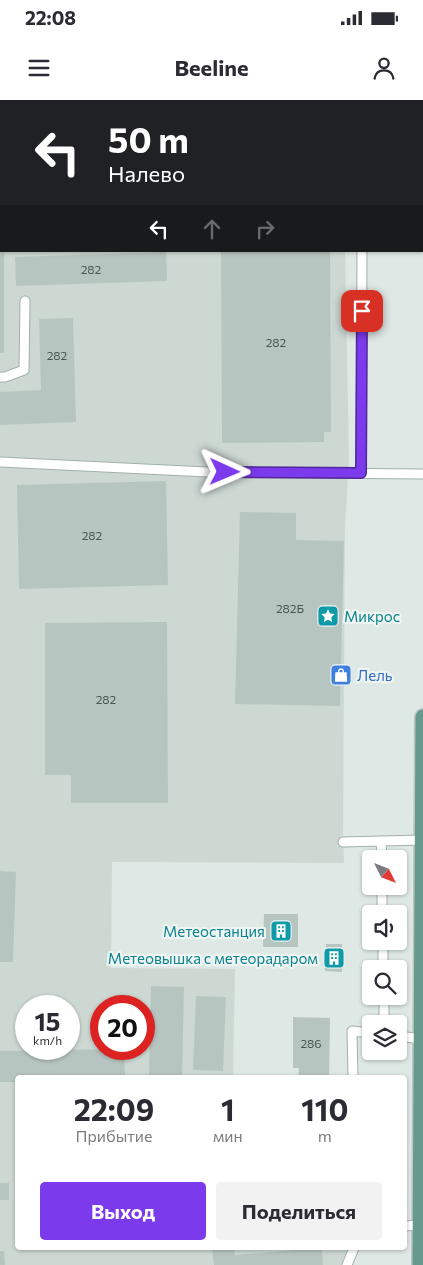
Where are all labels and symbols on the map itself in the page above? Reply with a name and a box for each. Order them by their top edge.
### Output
house number: 282 [81,262,102,276]
pin [341,290,383,332]
house number: 282 [266,335,287,349]
house number: 282 [47,348,68,362]
position arrow [198,445,250,497]
house number: 282 [82,528,103,542]
house number: 282Б [276,601,304,615]
place icon: Микрос [316,604,340,628]
place label: Микрос [344,607,400,625]
shop icon: Лель [329,663,353,687]
place label: Лель [357,666,393,684]
house number: 282 [96,692,117,706]
north arrow [362,850,408,895]
building icon: Метеостанция [269,919,293,943]
place label: Метеостанция [163,922,265,940]
building icon: Метеовышка с метеорадаром [322,946,346,970]
place label: Метеовышка с метеорадаром [108,949,318,967]
speed limit sign: 20 [90,995,155,1060]
house number: 286 [300,1036,322,1050]

